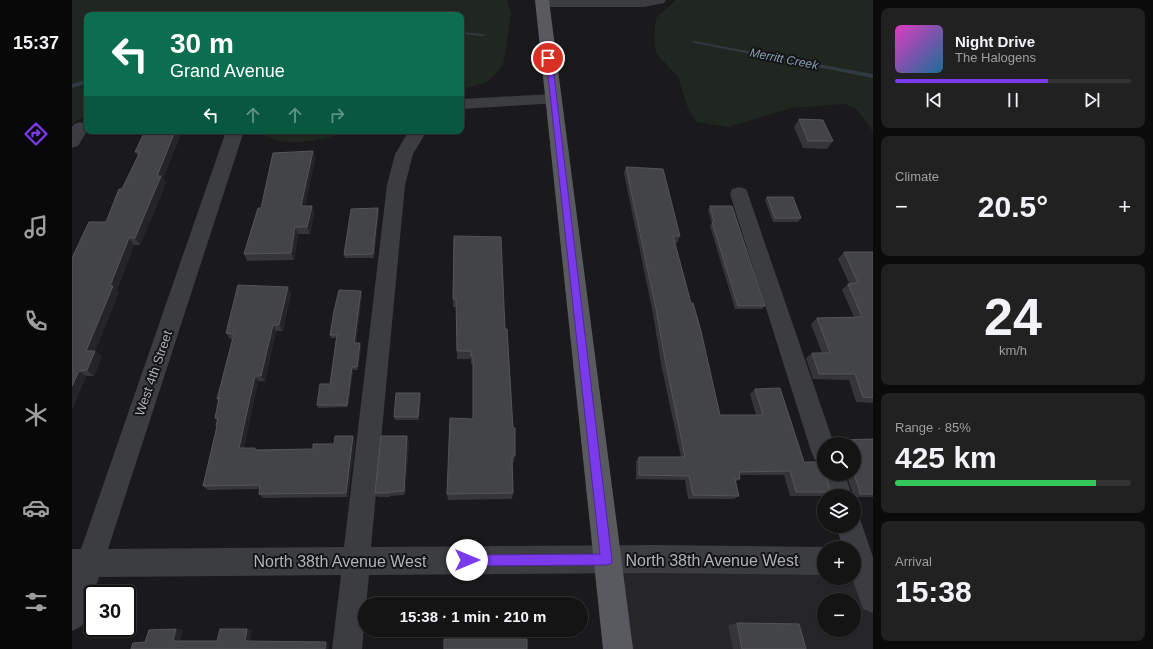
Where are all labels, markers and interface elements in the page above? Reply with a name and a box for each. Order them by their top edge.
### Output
icon: left [104,28,156,80]
text: 30 m [170,28,234,59]
text: 15:37 [13,33,59,53]
text: Night Drive [955,33,1035,50]
pin [531,41,565,75]
water label: Merritt Creek [749,46,820,73]
icon: arrive [537,47,559,69]
text: The Halogens [955,50,1036,65]
text: Grand Avenue [170,61,285,81]
icon: previous [923,89,945,111]
icon: pause [1002,89,1024,111]
icon: next [1081,89,1103,111]
icon: left [200,104,222,126]
icon: ahead [242,104,264,126]
icon: ahead [284,104,306,126]
icon: right [326,104,348,126]
icon: directions [22,120,50,148]
text: Climate [895,169,939,184]
text: 20.5° [978,190,1048,223]
text: − [895,194,908,219]
text: + [1118,194,1131,219]
icon: music [22,213,50,241]
text: 24 [984,288,1042,346]
icon: phone [22,307,50,335]
street label: West 4th Street [132,328,175,418]
text: km/h [999,343,1027,358]
icon: climate [22,401,50,429]
text: Range · 85% [895,420,971,435]
map controls [817,437,861,637]
button: search [817,437,861,481]
text: 425 km [895,441,997,474]
button: layers [817,489,861,533]
icon: car [22,494,50,522]
position arrow [446,539,488,581]
button: + [817,541,861,585]
street label: North 38th Avenue West [626,552,799,569]
street label: North 38th Avenue West [254,553,427,570]
text: Arrival [895,554,932,569]
text: 15:38 [895,575,972,608]
speed limit sign: 30 [84,585,136,637]
icon: filters [22,588,50,616]
button: − [817,593,861,637]
text: 15:38 · 1 min · 210 m [400,608,546,625]

